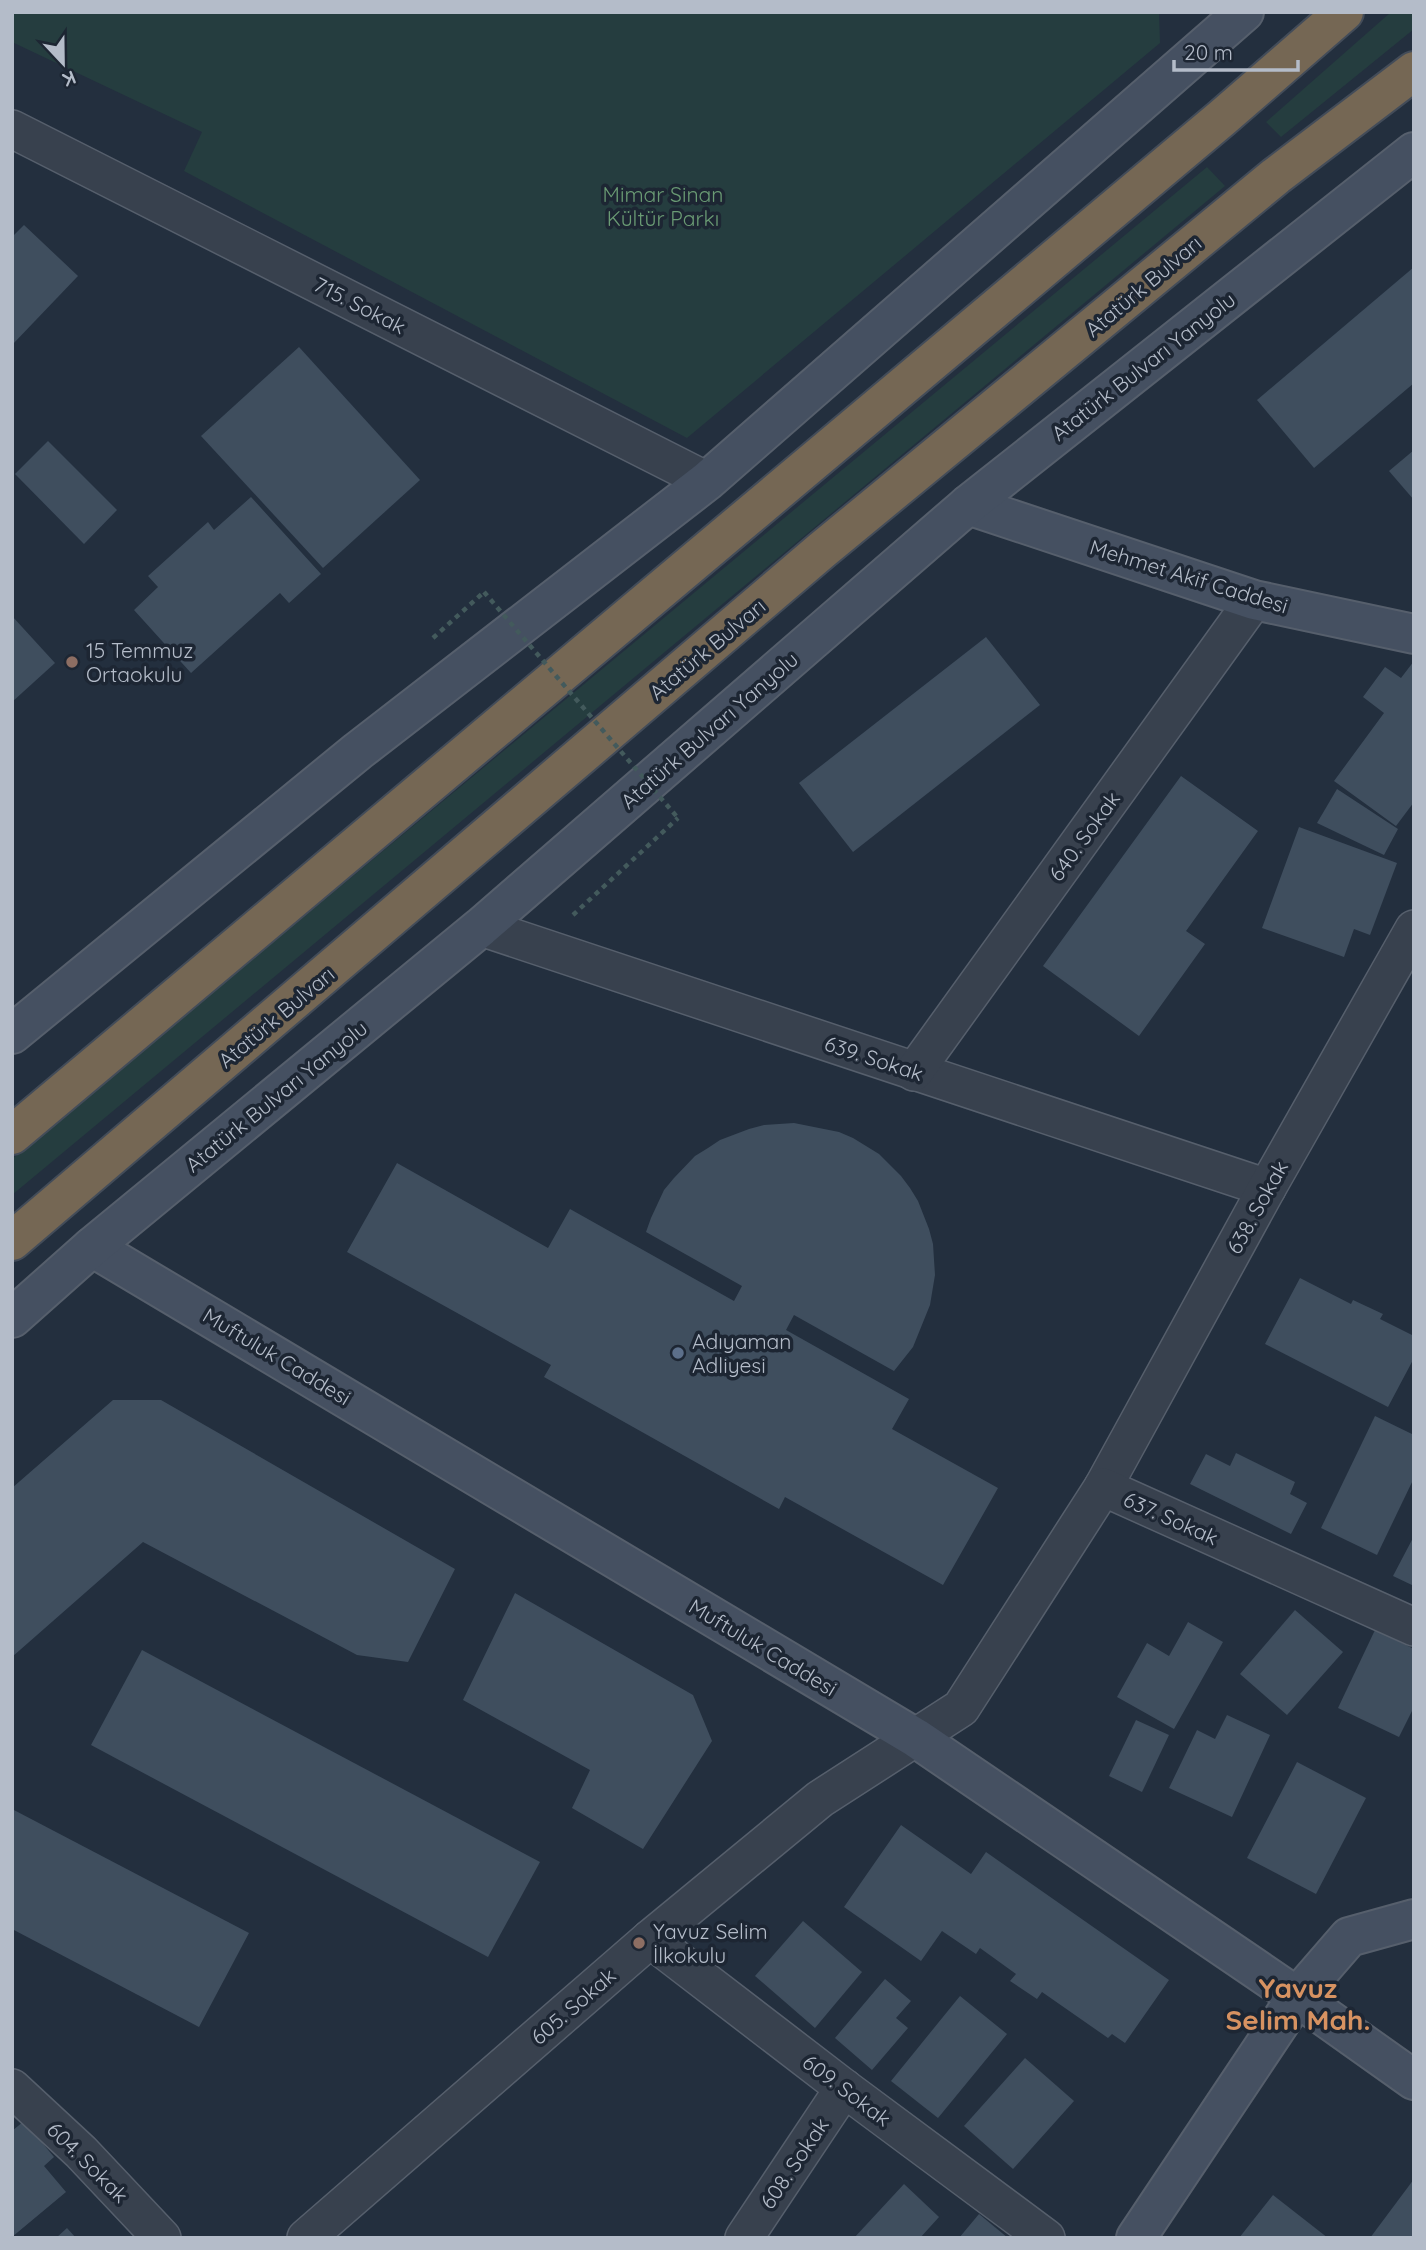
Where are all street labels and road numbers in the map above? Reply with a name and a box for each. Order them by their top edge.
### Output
street label: Atatürk Bulvarı [1080,230,1206,342]
street label: 715. Sokak [310,271,410,339]
street label: Atatürk Bulvarı Yanyolu [1046,286,1240,446]
street label: Mehmet Akif Caddesi [1087,533,1291,619]
street label: Atatürk Bulvarı [644,593,770,705]
street label: Atatürk Bulvarı Yanyolu [615,646,803,814]
street label: 640. Sokak [1043,786,1125,886]
street label: Atatürk Bulvarı [213,961,339,1073]
street label: Atatürk Bulvarı Yanyolu [180,1015,372,1177]
street label: 639. Sokak [821,1030,927,1086]
street label: 638. Sokak [1221,1156,1293,1258]
street label: Muftuluk Caddesi [198,1302,356,1410]
street label: 637. Sokak [1120,1486,1222,1550]
street label: Muftuluk Caddesi [684,1593,842,1701]
street label: 605. Sokak [525,1962,621,2050]
street label: 609. Sokak [798,2048,896,2132]
street label: 608. Sokak [754,2113,834,2213]
street label: 604. Sokak [42,2116,134,2208]

